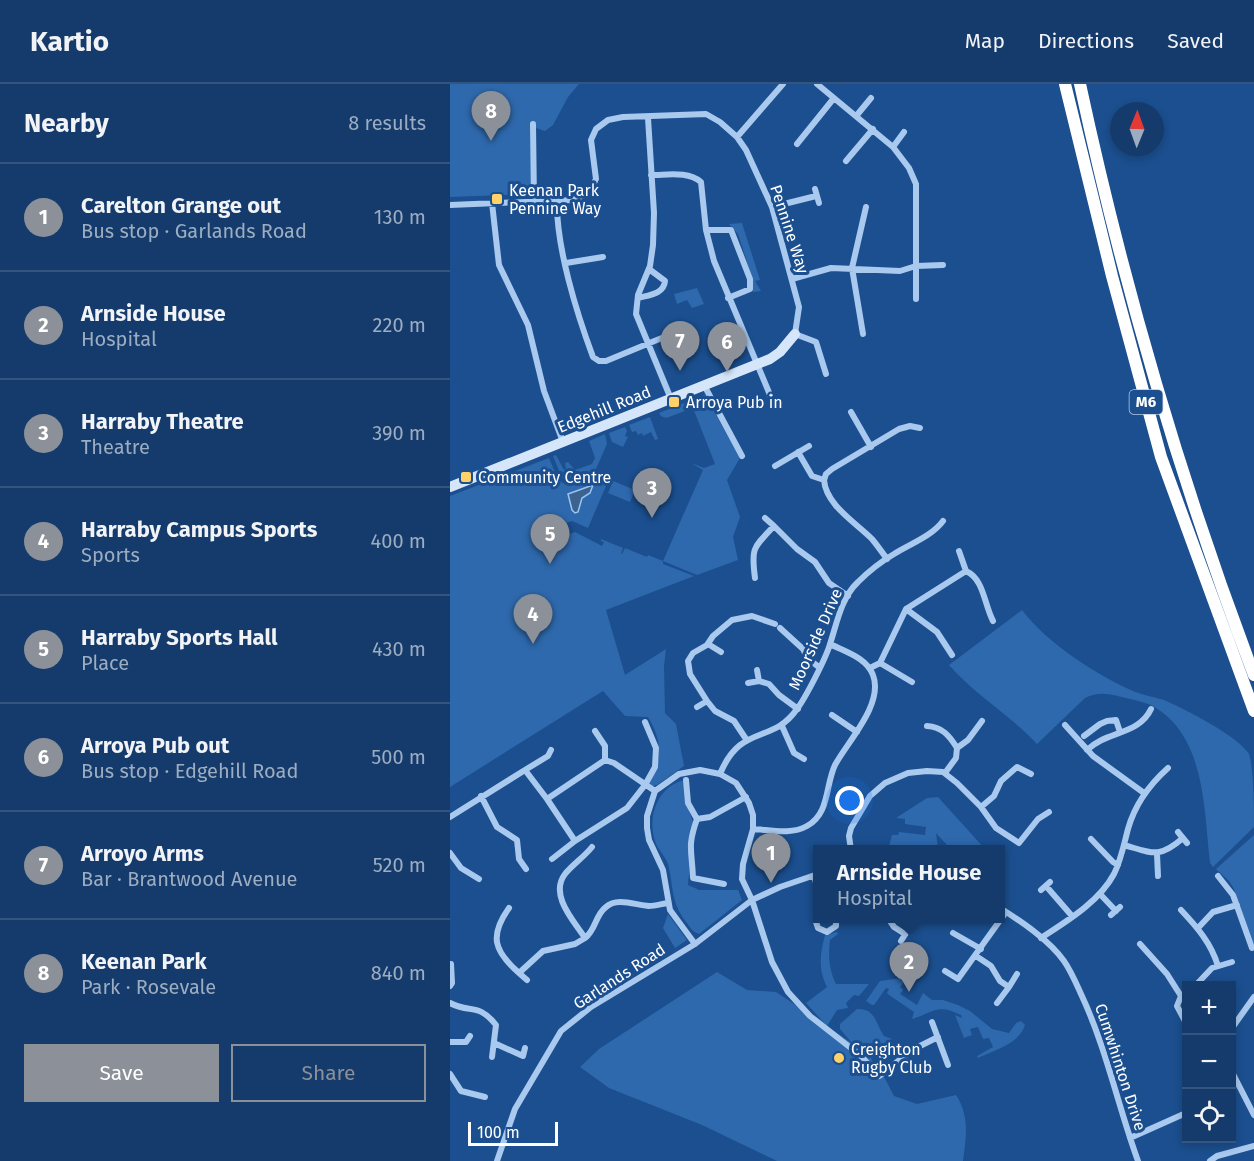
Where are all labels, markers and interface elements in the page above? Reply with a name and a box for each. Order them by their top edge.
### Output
text: Kartio [30,25,109,58]
text: Map [965,28,1005,54]
text: Directions [1038,28,1134,54]
text: Saved [1167,28,1224,54]
pin: 8 [472,92,510,141]
north arrow [1110,102,1164,156]
text: Nearby [24,108,109,139]
text: 8 results [348,111,426,135]
place label: Keenan Park Pennine Way [509,181,601,218]
street label: Pennine Way [766,182,813,276]
text: Carelton Grange out [81,192,281,219]
marker: Keenan Park Pennine Way [490,192,504,206]
text: 1 [39,205,48,229]
text: 130 m [374,205,426,229]
text: Bus stop · Garlands Road [81,219,307,243]
text: Arnside House [81,300,226,327]
text: 2 [38,313,49,337]
text: 220 m [373,313,426,337]
pin: 7 [660,322,700,371]
pin: 6 [708,322,746,372]
text: Hospital [81,327,157,351]
street label: Edgehill Road [555,382,654,437]
road number: M6 [1130,390,1162,414]
place label: Arroya Pub in [686,393,783,412]
marker: Arroya Pub in [667,395,681,409]
text: Harraby Theatre [81,408,244,435]
text: 3 [38,421,49,445]
text: 390 m [372,421,426,445]
text: Theatre [81,435,150,459]
place label: Community Centre [478,468,611,487]
pin: 3 [632,468,672,518]
marker: Community Centre [459,470,473,484]
pin: 5 [530,514,570,564]
text: Harraby Campus Sports [81,516,317,543]
text: 4 [38,529,49,553]
text: 400 m [371,529,426,553]
text: Sports [81,543,140,567]
street label: Moorside Drive [785,586,846,693]
pin: 4 [514,594,553,644]
text: Harraby Sports Hall [81,624,277,651]
text: 5 [38,637,49,661]
text: 430 m [372,637,426,661]
text: Place [81,651,129,675]
text: Arroya Pub out [81,732,229,759]
text: 6 [38,745,49,769]
text: 500 m [371,745,426,769]
text: Bus stop · Edgehill Road [81,759,298,783]
your location [835,786,864,815]
pin: 1 [752,834,790,883]
text: Arroyo Arms [81,840,204,867]
popup [813,845,1005,923]
text: 7 [39,853,48,877]
text: 520 m [373,853,426,877]
text: Arnside House [837,859,981,886]
text: Bar · Brantwood Avenue [81,867,298,891]
text: Hospital [837,886,912,910]
street label: Garlands Road [570,940,669,1013]
pin: 2 [890,942,928,992]
text: Keenan Park [81,948,207,975]
text: 8 [38,961,49,985]
text: 840 m [371,961,426,985]
text: Park · Rosevale [81,975,216,999]
map controls [1182,981,1236,1143]
button: + [1182,981,1236,1035]
street label: Cumwhinton Drive [1091,1001,1150,1133]
button: − [1182,1035,1236,1089]
place label: Creighton Rugby Club [851,1040,932,1077]
button: Save [24,1044,219,1102]
button: Share [231,1044,426,1102]
marker: Creighton Rugby Club [832,1051,846,1065]
button: locate [1182,1089,1236,1143]
scale bar [468,1119,558,1146]
text: 100 m [477,1123,520,1142]

